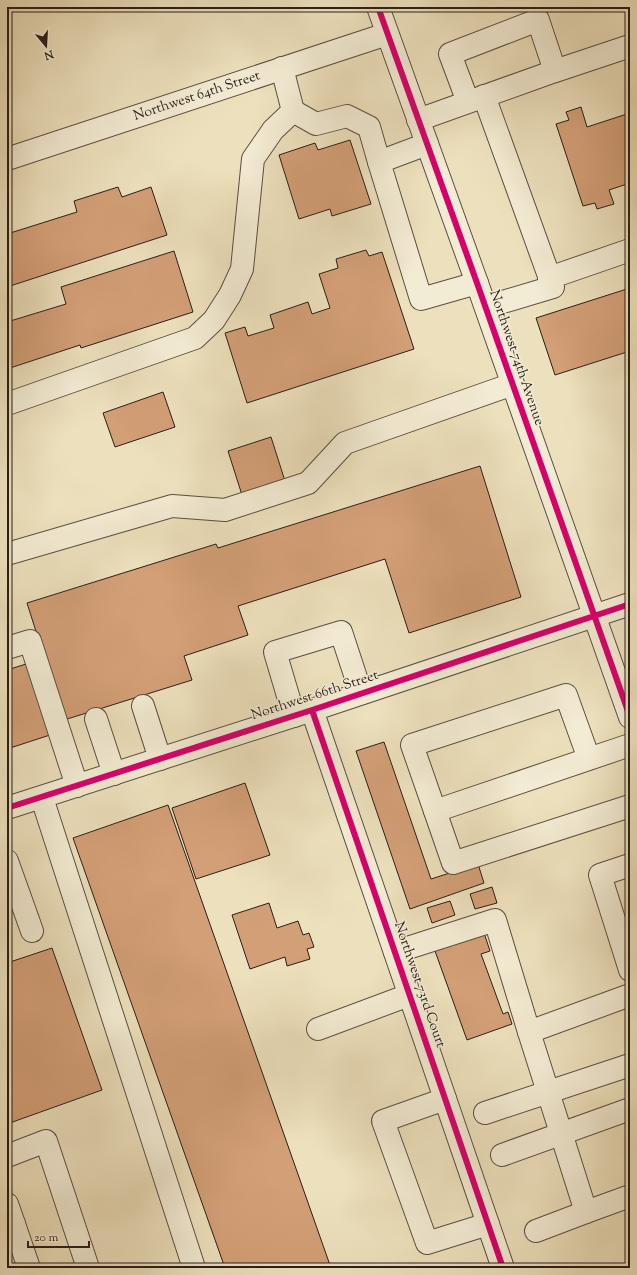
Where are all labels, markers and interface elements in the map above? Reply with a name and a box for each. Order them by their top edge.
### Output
north arrow [26,26,66,66]
text: N [42,45,56,64]
street label: Northwest 64th Street [131,66,263,127]
street label: Northwest 74th Avenue [483,287,549,429]
street label: Northwest 66th Street [249,666,381,726]
street label: Northwest 73rd Court [388,919,450,1051]
scale bar [28,1223,89,1249]
text: 20 m [34,1229,59,1247]

